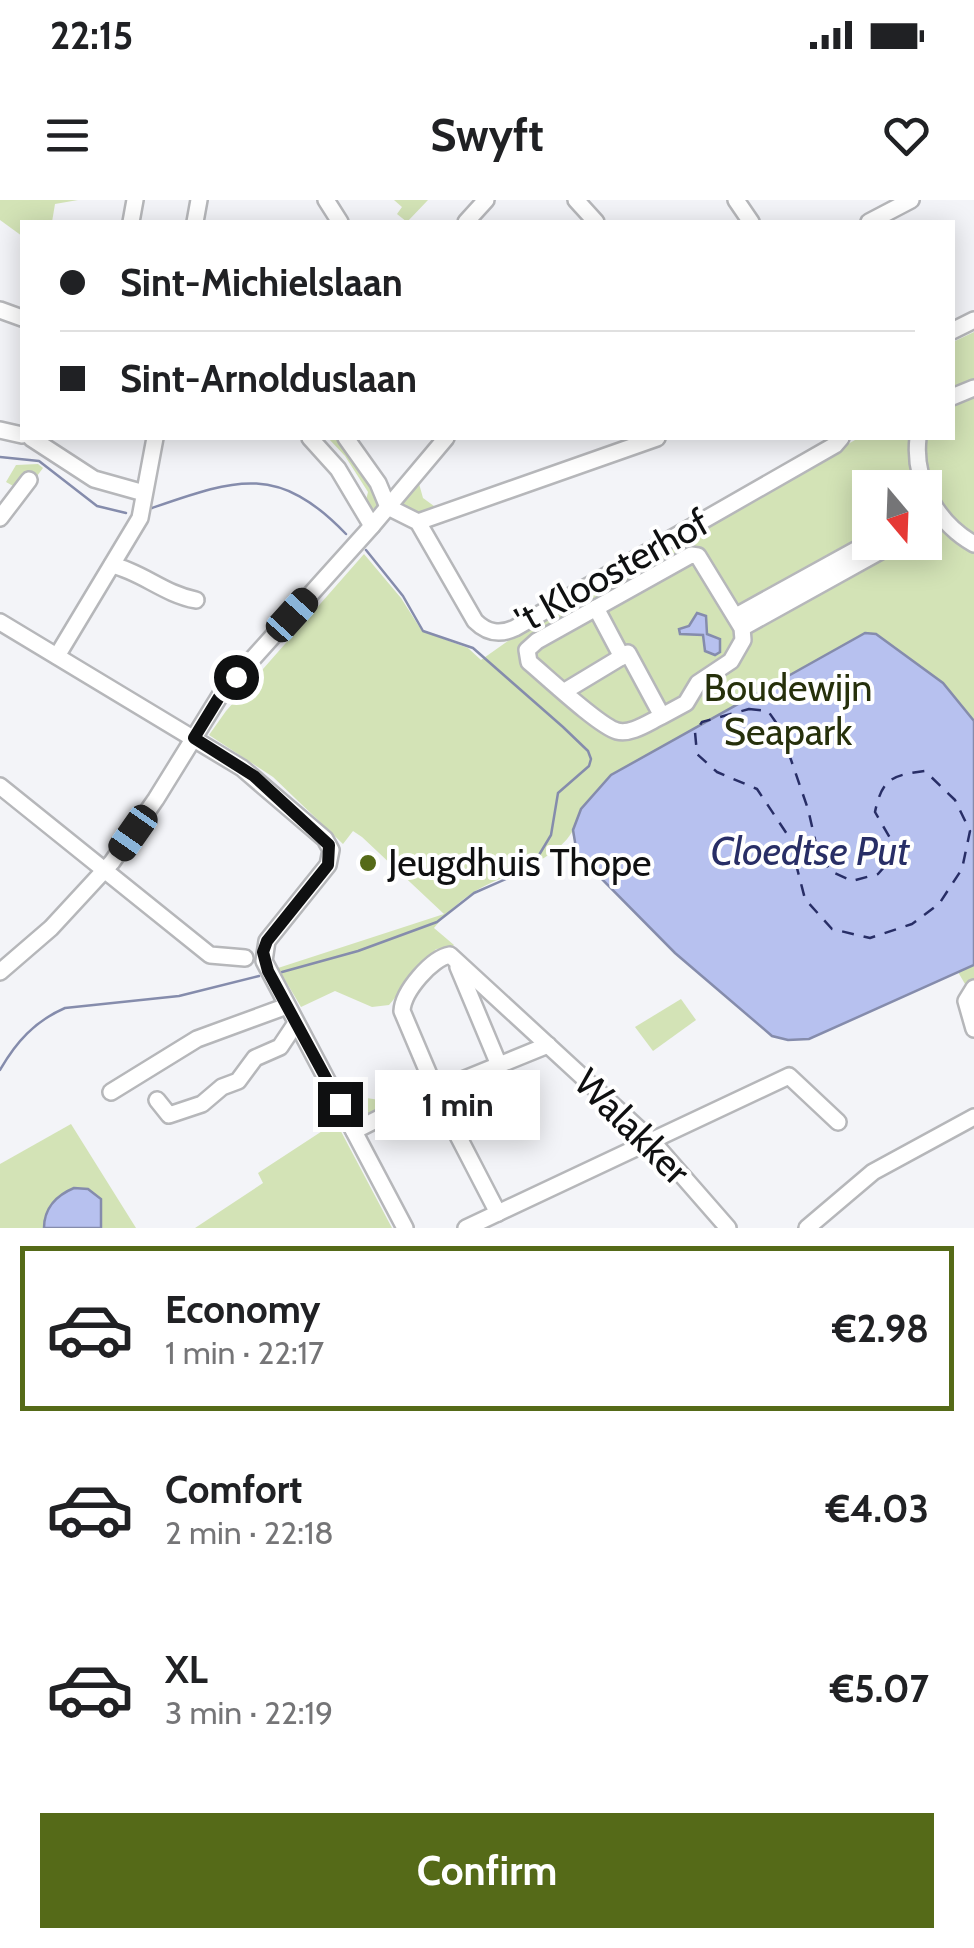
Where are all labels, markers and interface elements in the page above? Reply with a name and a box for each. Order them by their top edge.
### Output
text: 22:15 [50,12,133,59]
icon: menu [40,108,95,163]
text: Swyft [430,108,544,162]
icon: heart [879,108,934,163]
text: Sint-Michielslaan [120,259,403,306]
text: Sint-Arnolduslaan [120,355,417,402]
north arrow [852,470,942,560]
map controls [852,470,942,560]
street label: 't Kloosterhof [507,498,717,643]
car [261,583,323,647]
route start [214,655,259,700]
park label: Boudewijn Seapark [704,664,872,755]
car [104,800,162,866]
water label: Cloedtse Put [711,826,910,875]
place label: Jeugdhuis Thope [387,839,652,886]
marker: Jeugdhuis Thope [357,852,379,874]
street label: Walakker [565,1059,700,1194]
callout: 1 min [375,1069,540,1139]
route end [318,1082,363,1127]
text: 1 min [421,1085,494,1124]
icon: car [45,1284,135,1374]
text: Economy [165,1286,320,1333]
text: €2.98 [832,1305,929,1352]
text: 1 min · 22:17 [165,1333,324,1372]
icon: car [45,1464,135,1554]
text: Comfort [165,1466,302,1513]
text: €4.03 [826,1485,929,1532]
text: 2 min · 22:18 [165,1513,334,1552]
icon: car [45,1644,135,1734]
text: XL [165,1646,208,1693]
text: €5.07 [830,1665,929,1712]
text: 3 min · 22:19 [165,1693,333,1732]
button: Confirm [40,1813,934,1928]

